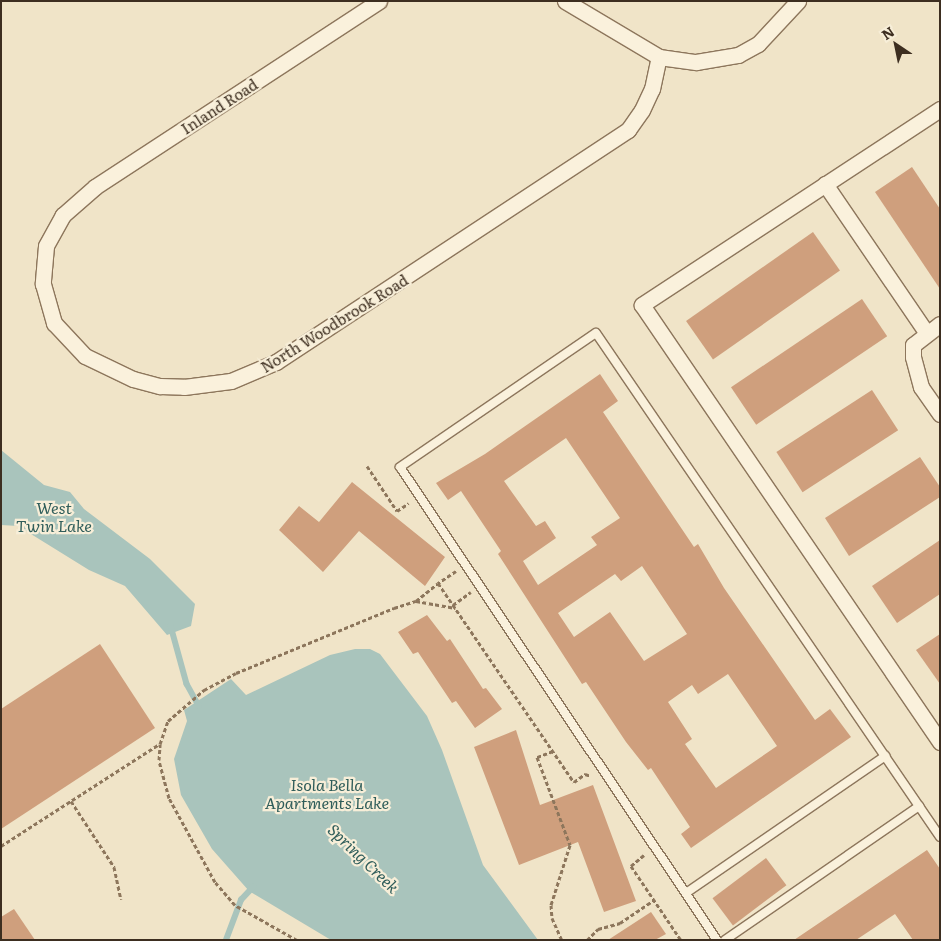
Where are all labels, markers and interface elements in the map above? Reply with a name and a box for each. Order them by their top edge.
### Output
north arrow [871,20,921,70]
text: N [877,21,898,44]
street label: Inland Road [177,75,261,137]
street label: North Woodbrook Road [257,270,411,376]
water label: West Twin Lake [16,497,92,535]
water label: Isola Bella Apartments Lake [265,774,389,812]
water label: Spring Creek [325,820,403,896]

